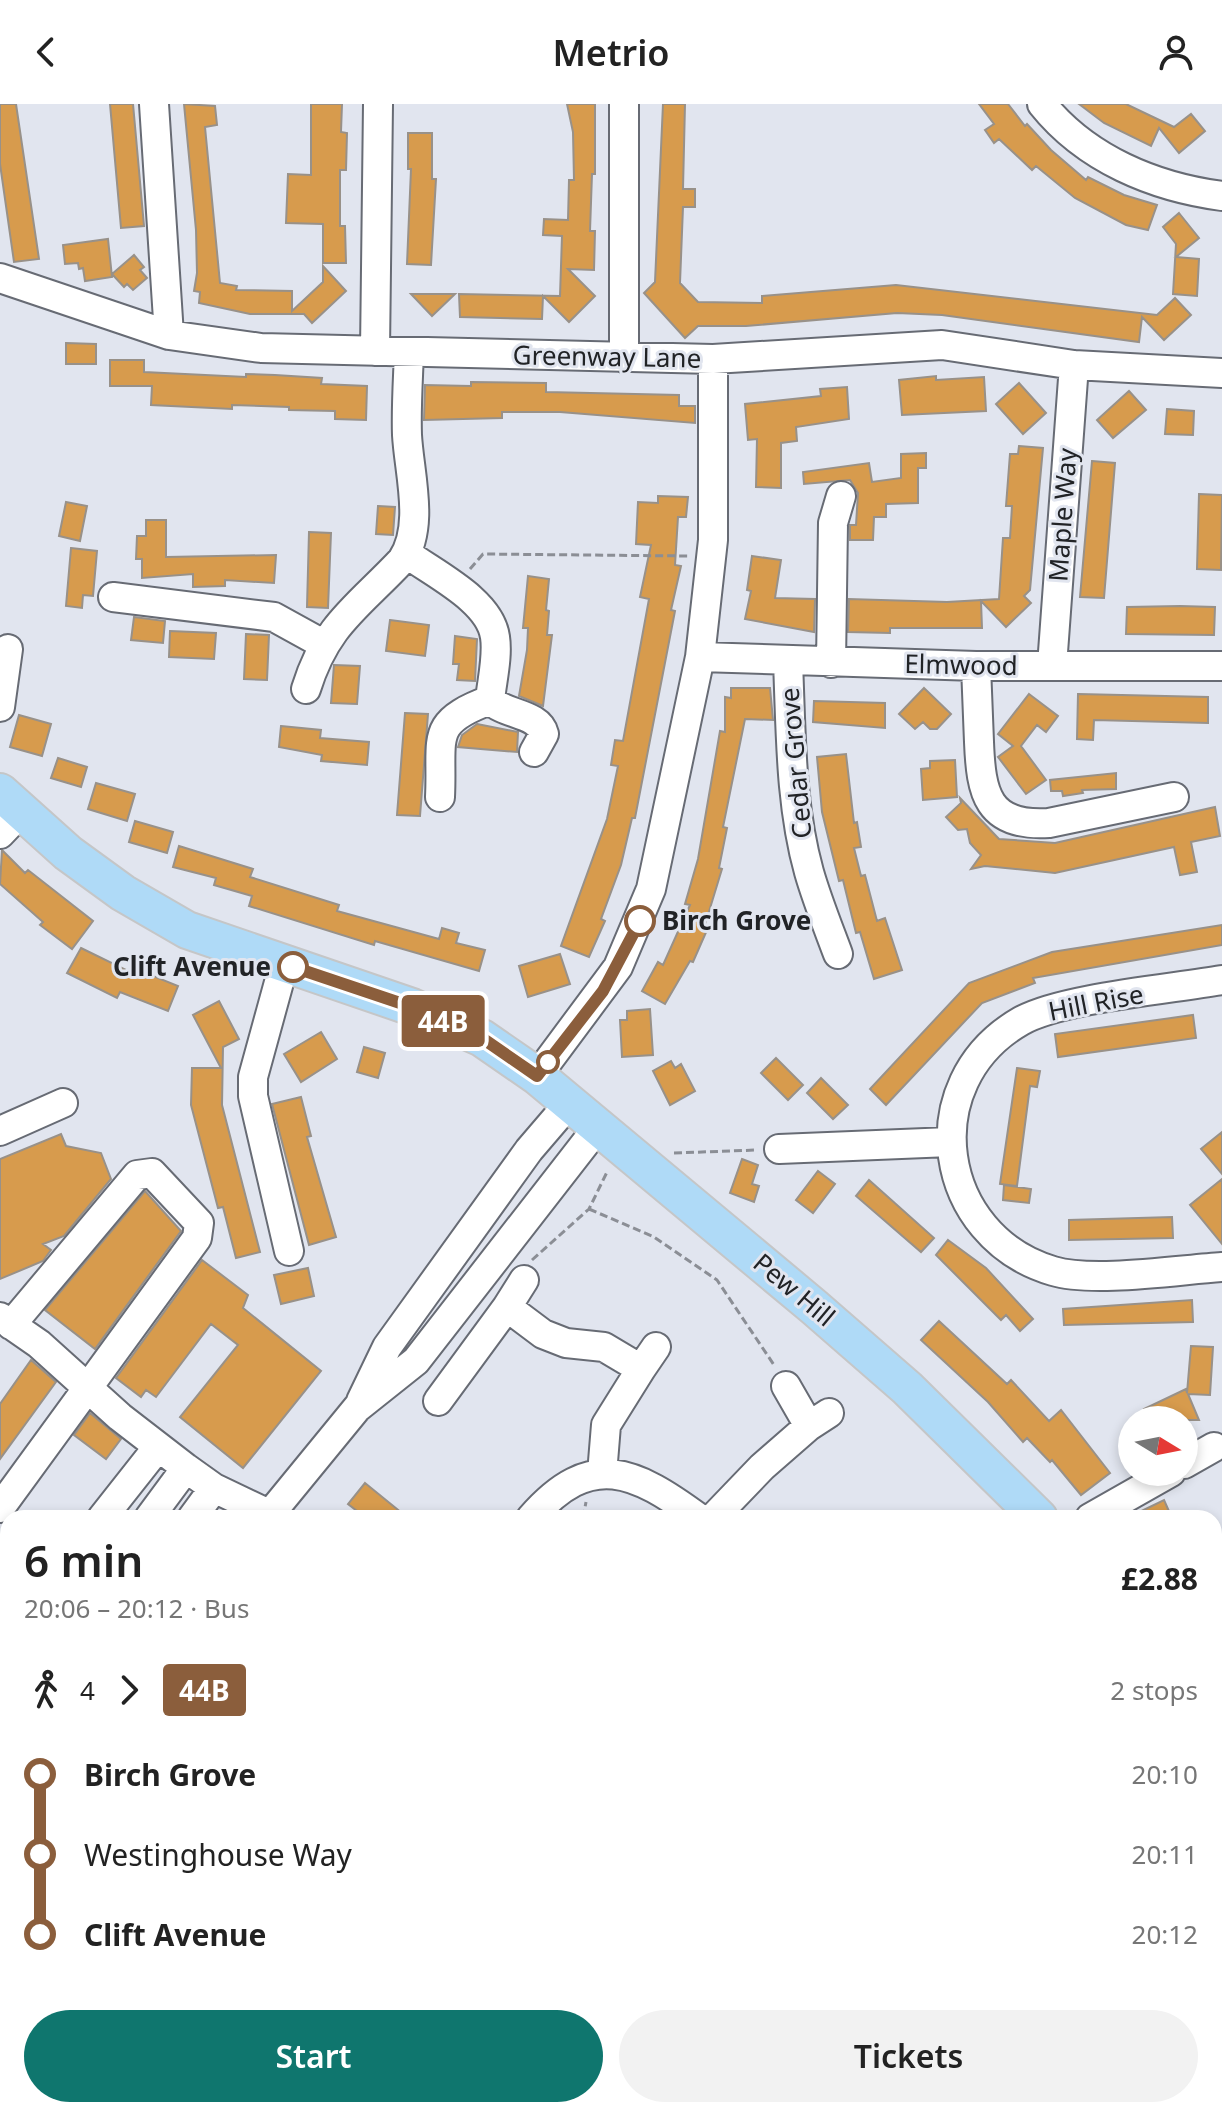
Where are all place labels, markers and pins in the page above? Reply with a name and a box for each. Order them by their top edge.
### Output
place label: Birch Grove [662,902,811,938]
marker: Birch Grove [625,906,655,936]
place label: Clift Avenue [113,948,271,984]
marker: Clift Avenue [278,952,308,982]
unlabelled marker [537,1051,559,1073]

